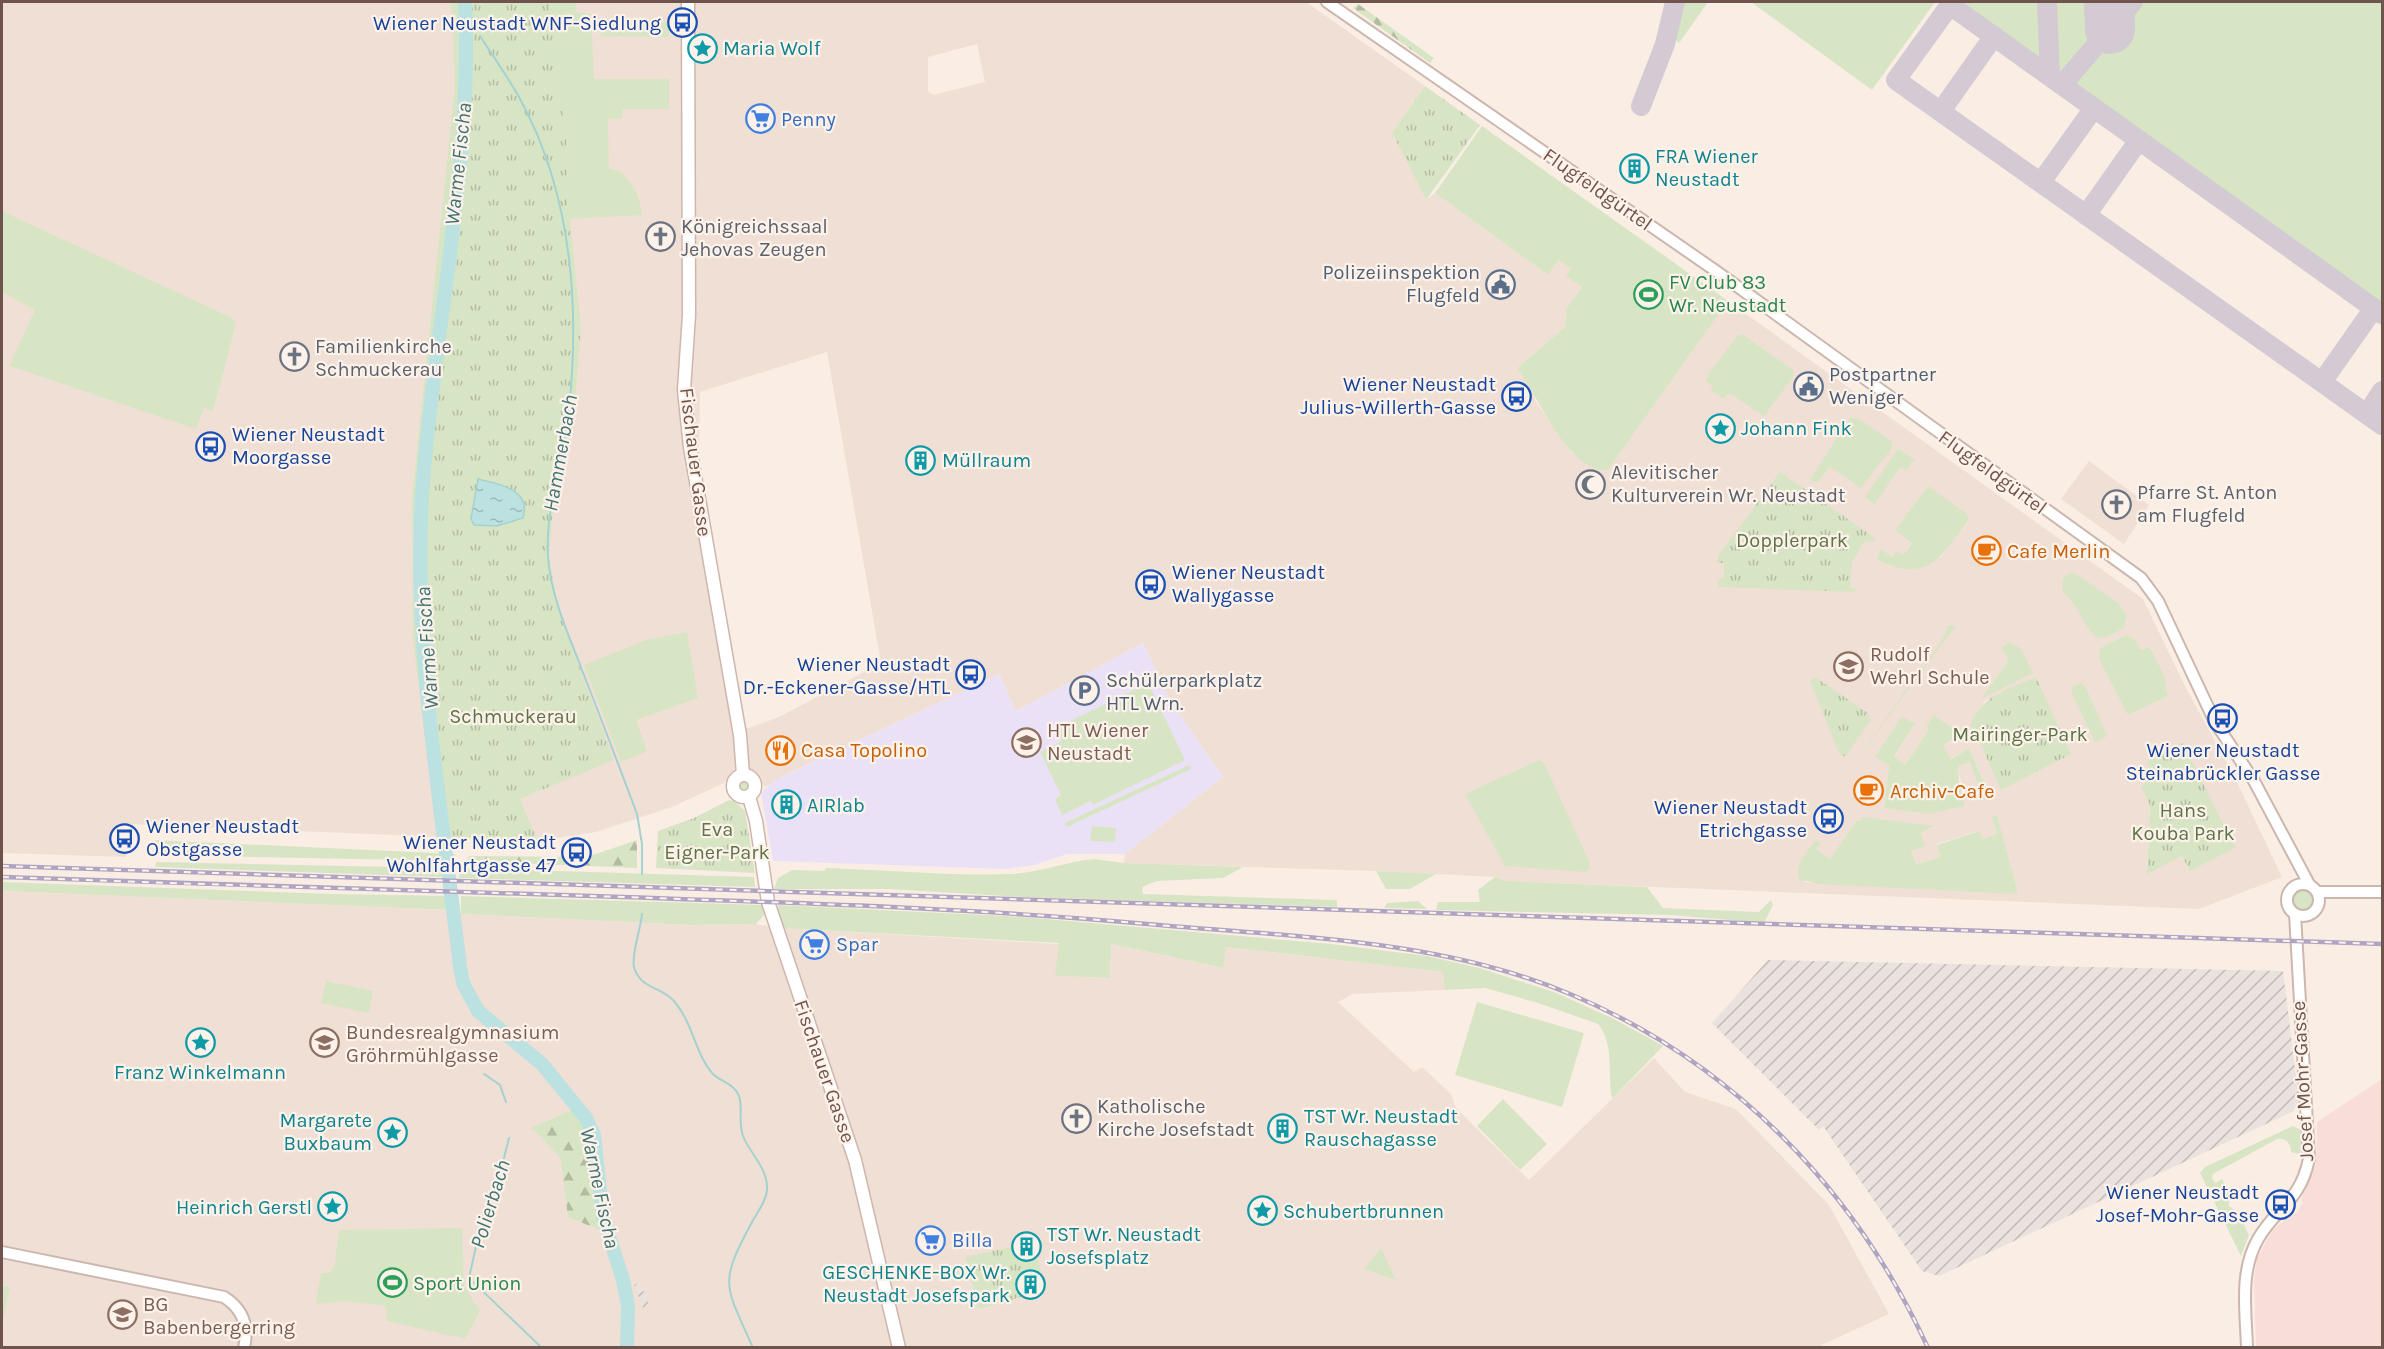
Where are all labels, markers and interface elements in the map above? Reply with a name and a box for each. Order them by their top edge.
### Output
bus stop icon: Wiener Neustadt WNF-Siedlung [666,7,698,39]
place label: Wiener Neustadt WNF-Siedlung [373,12,661,35]
place icon: Maria Wolf [686,32,718,64]
place label: Maria Wolf [723,37,821,60]
water label: Warme Fischa [440,101,476,227]
supermarket icon: Penny [744,103,776,135]
place label: Penny [781,108,836,131]
street label: Flugfeldgürtel [1539,143,1657,236]
place label: FRA Wiener Neustadt [1655,145,1758,191]
building icon: FRA Wiener Neustadt [1618,152,1650,184]
place label: Königreichssaal Jehovas Zeugen [681,215,828,261]
church icon: Königreichssaal Jehovas Zeugen [644,221,676,253]
place label: Polizeiinspektion Flugfeld [1322,261,1480,307]
public building icon: Polizeiinspektion Flugfeld [1485,268,1517,300]
place label: FV Club 83 Wr. Neustadt [1669,271,1787,317]
sports icon: FV Club 83 Wr. Neustadt [1632,278,1664,310]
place label: Familienkirche Schmuckerau [315,335,452,381]
church icon: Familienkirche Schmuckerau [278,341,310,373]
place label: Postpartner Weniger [1829,363,1937,409]
public building icon: Postpartner Weniger [1792,370,1824,402]
place label: Wiener Neustadt Julius-Willerth-Gasse [1300,373,1496,419]
bus stop icon: Wiener Neustadt Julius-Willerth-Gasse [1501,380,1533,412]
street label: Fischauer Gasse [675,386,716,538]
water label: Hammerbach [538,393,582,513]
place icon: Johann Fink [1704,412,1736,444]
place label: Johann Fink [1741,417,1852,440]
place label: Wiener Neustadt Moorgasse [232,423,385,469]
street label: Flugfeldgürtel [1934,425,2051,519]
bus stop icon: Wiener Neustadt Moorgasse [195,430,227,462]
building icon: Müllraum [905,444,937,476]
place label: Müllraum [942,449,1031,472]
place label: Alevitischer Kulturverein Wr. Neustadt [1611,461,1846,507]
mosque icon: Alevitischer Kulturverein Wr. Neustadt [1574,468,1606,500]
place label: Pfarre St. Anton am Flugfeld [2137,481,2277,527]
church icon: Pfarre St. Anton am Flugfeld [2100,488,2132,520]
park label: Dopplerpark [1736,529,1848,552]
cafe icon: Cafe Merlin [1970,535,2002,567]
place label: Cafe Merlin [2007,540,2110,563]
place label: Wiener Neustadt Wallygasse [1172,561,1325,607]
bus stop icon: Wiener Neustadt Wallygasse [1135,568,1167,600]
water label: Warme Fischa [411,586,443,710]
place label: Rudolf Wehrl Schule [1870,643,1990,689]
school or university icon: Rudolf Wehrl Schule [1833,650,1865,682]
place label: Wiener Neustadt Dr.-Eckener-Gasse/HTL [743,653,951,699]
bus stop icon: Wiener Neustadt Dr.-Eckener-Gasse/HTL [955,659,987,691]
place label: Schülerparkplatz HTL Wrn. [1106,669,1262,715]
parking icon: Schülerparkplatz HTL Wrn. [1069,675,1101,707]
bus stop icon: Wiener Neustadt Steinabrückler Gasse [2207,703,2239,735]
park label: Schmuckerau [449,705,577,728]
place label: HTL Wiener Neustadt [1047,719,1149,765]
park label: Mairinger-Park [1952,723,2088,746]
school or university icon: HTL Wiener Neustadt [1010,726,1042,758]
restaurant icon: Casa Topolino [764,734,796,766]
place label: Casa Topolino [801,739,927,762]
place label: Wiener Neustadt Steinabrückler Gasse [2126,739,2320,785]
cafe icon: Archiv-Cafe [1853,775,1885,807]
place label: Archiv-Cafe [1890,780,1994,803]
building icon: AIRlab [770,789,802,821]
place label: AIRlab [807,794,865,817]
place label: Wiener Neustadt Etrichgasse [1654,796,1807,842]
park label: Hans Kouba Park [2131,799,2235,845]
bus stop icon: Wiener Neustadt Etrichgasse [1812,802,1844,834]
place label: Wiener Neustadt Obstgasse [146,815,299,861]
park label: Eva Eigner-Park [664,818,770,864]
bus stop icon: Wiener Neustadt Obstgasse [109,822,141,854]
place label: Wiener Neustadt Wohlfahrtgasse 47 [387,831,557,877]
bus stop icon: Wiener Neustadt Wohlfahrtgasse 47 [561,837,593,869]
supermarket icon: Spar [799,928,831,960]
place label: Spar [836,933,879,956]
street label: Fischauer Gasse [789,997,860,1146]
street label: Josef Mohr-Gasse [2287,1000,2318,1162]
place label: Bundesrealgymnasium Gröhrmühlgasse [346,1021,559,1067]
place icon: Franz Winkelmann [184,1026,216,1058]
school or university icon: Bundesrealgymnasium Gröhrmühlgasse [309,1027,341,1059]
place label: Franz Winkelmann [114,1061,286,1084]
place label: Katholische Kirche Josefstadt [1097,1095,1255,1141]
church icon: Katholische Kirche Josefstadt [1060,1102,1092,1134]
place label: TST Wr. Neustadt Rauschagasse [1304,1105,1459,1151]
place label: Margarete Buxbaum [280,1109,372,1155]
building icon: TST Wr. Neustadt Rauschagasse [1267,1112,1299,1144]
place icon: Margarete Buxbaum [377,1116,409,1148]
water label: Warme Fischa [575,1125,625,1251]
water label: Polierbach [465,1157,515,1251]
place label: Wiener Neustadt Josef-Mohr-Gasse [2096,1181,2259,1227]
bus stop icon: Wiener Neustadt Josef-Mohr-Gasse [2264,1188,2296,1220]
place icon: Heinrich Gerstl [317,1191,349,1223]
place icon: Schubertbrunnen [1246,1195,1278,1227]
place label: Heinrich Gerstl [176,1196,312,1219]
place label: Schubertbrunnen [1283,1200,1444,1223]
place label: TST Wr. Neustadt Josefsplatz [1047,1223,1202,1269]
supermarket icon: Billa [915,1224,947,1256]
place label: Billa [952,1229,993,1252]
building icon: TST Wr. Neustadt Josefsplatz [1010,1230,1042,1262]
place label: GESCHENKE-BOX Wr. Neustadt Josefspark [822,1261,1010,1307]
sports icon: Sport Union [376,1267,408,1299]
building icon: GESCHENKE-BOX Wr. Neustadt Josefspark [1015,1268,1047,1300]
place label: Sport Union [413,1272,521,1295]
place label: BG Babenbergerring [143,1293,295,1339]
school or university icon: BG Babenbergerring [106,1299,138,1331]

